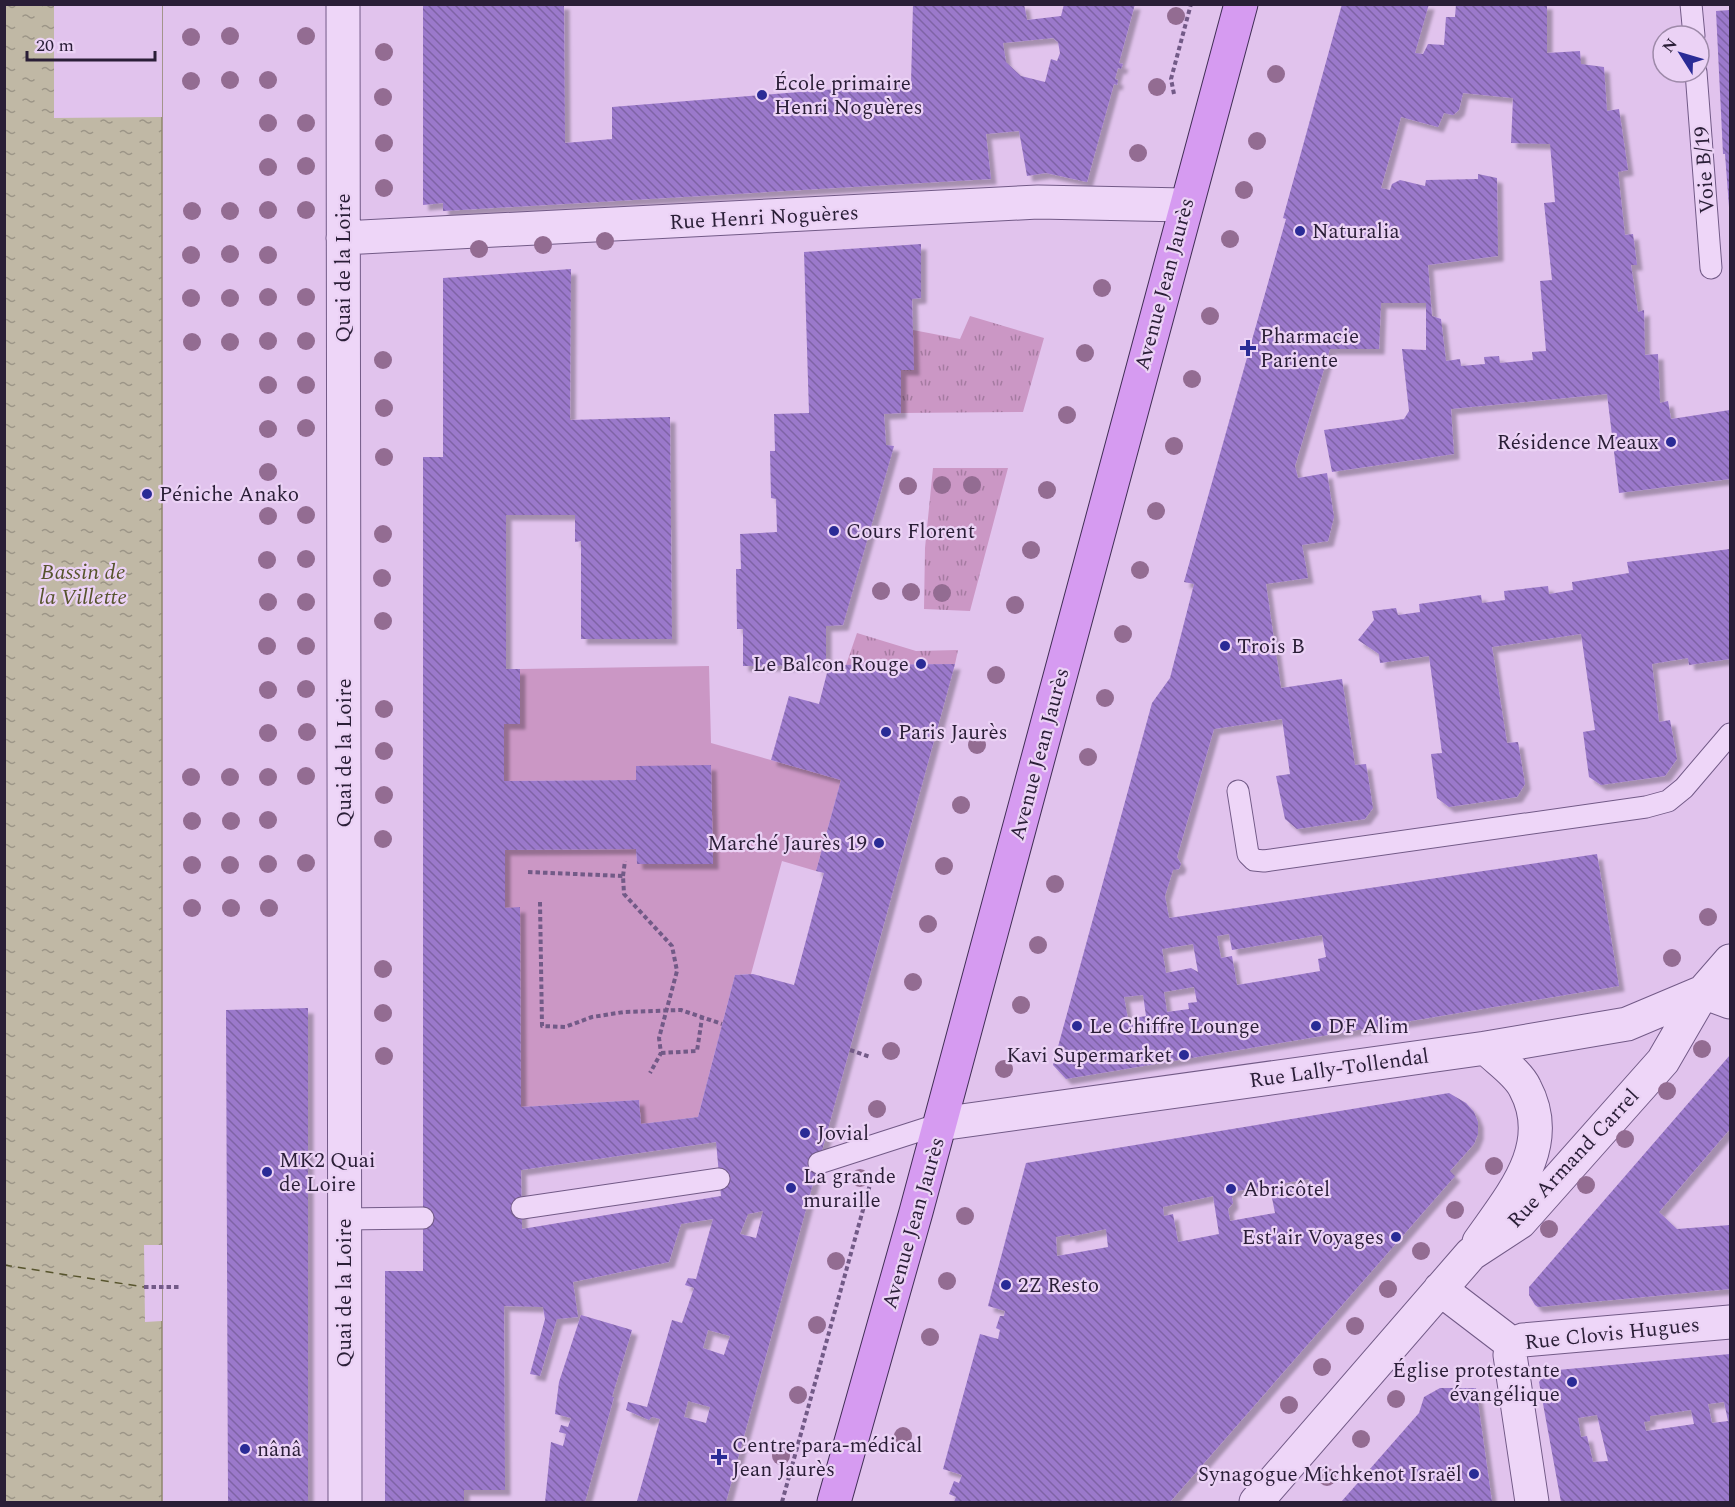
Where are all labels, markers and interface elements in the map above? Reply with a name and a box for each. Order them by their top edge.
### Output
scale bar [27,24,154,62]
north arrow [1651,24,1711,84]
text: 20 m [36,32,74,59]
text: N [1656,33,1683,58]
place label: École primaire Henri Noguères [774,68,923,124]
marker: École primaire Henri Noguères [755,88,769,102]
street label: Voie B/19 [1686,125,1724,215]
street label: Quai de la Loire [328,193,360,343]
street label: Avenue Jean Jaurès [1127,194,1203,374]
street label: Rue Henri Noguères [668,197,860,239]
place label: Naturalia [1312,216,1401,248]
marker: Naturalia [1293,224,1307,238]
place label: Pharmacie Pariente [1260,321,1359,377]
marker: Pharmacie Pariente [1241,341,1255,355]
place label: Résidence Meaux [1497,427,1659,459]
marker: Résidence Meaux [1664,435,1678,449]
place label: Péniche Anako [159,479,299,511]
marker: Péniche Anako [140,487,154,501]
place label: Cours Florent [846,516,975,548]
marker: Cours Florent [827,524,841,538]
water label: Bassin de la Villette [39,556,127,614]
place label: Trois B [1237,631,1305,663]
marker: Trois B [1218,639,1232,653]
place label: Le Balcon Rouge [753,649,909,681]
marker: Le Balcon Rouge [914,657,928,671]
street label: Avenue Jean Jaurès [1002,664,1078,844]
street label: Quai de la Loire [329,678,361,828]
place label: Paris Jaurès [898,717,1008,749]
marker: Paris Jaurès [879,725,893,739]
place label: Marché Jaurès 19 [707,828,867,860]
marker: Marché Jaurès 19 [872,836,886,850]
place label: Le Chiffre Lounge [1089,1011,1260,1043]
place label: DF Alim [1328,1011,1409,1043]
marker: Le Chiffre Lounge [1070,1019,1084,1033]
marker: DF Alim [1309,1019,1323,1033]
place label: Kavi Supermarket [1006,1040,1172,1072]
street label: Rue Lally-Tollendal [1247,1041,1431,1097]
marker: Kavi Supermarket [1177,1048,1191,1062]
street label: Rue Armand Carrel [1500,1082,1647,1236]
place label: Jovial [817,1118,869,1150]
marker: Jovial [798,1126,812,1140]
street label: Avenue Jean Jaurès [874,1134,954,1313]
place label: MK2 Quai de Loire [279,1145,376,1201]
place label: La grande muraille [803,1161,896,1217]
marker: MK2 Quai de Loire [260,1165,274,1179]
place label: Abricôtel [1243,1174,1330,1206]
marker: La grande muraille [784,1181,798,1195]
marker: Abricôtel [1224,1182,1238,1196]
street label: Quai de la Loire [329,1218,361,1368]
place label: Est'air Voyages [1242,1222,1384,1254]
marker: Est'air Voyages [1389,1230,1403,1244]
place label: 2Z Resto [1018,1270,1099,1302]
marker: 2Z Resto [999,1278,1013,1292]
street label: Rue Clovis Hugues [1523,1309,1701,1359]
place label: Église protestante évangélique [1392,1355,1560,1411]
marker: Église protestante évangélique [1565,1375,1579,1389]
place label: Centre para-médical Jean Jaurès [732,1430,923,1486]
place label: nânâ [257,1434,303,1466]
marker: nânâ [238,1442,252,1456]
marker: Centre para-médical Jean Jaurès [710,1448,728,1466]
place label: Synagogue Michkenot Israël [1198,1459,1462,1491]
marker: Synagogue Michkenot Israël [1467,1467,1481,1481]

